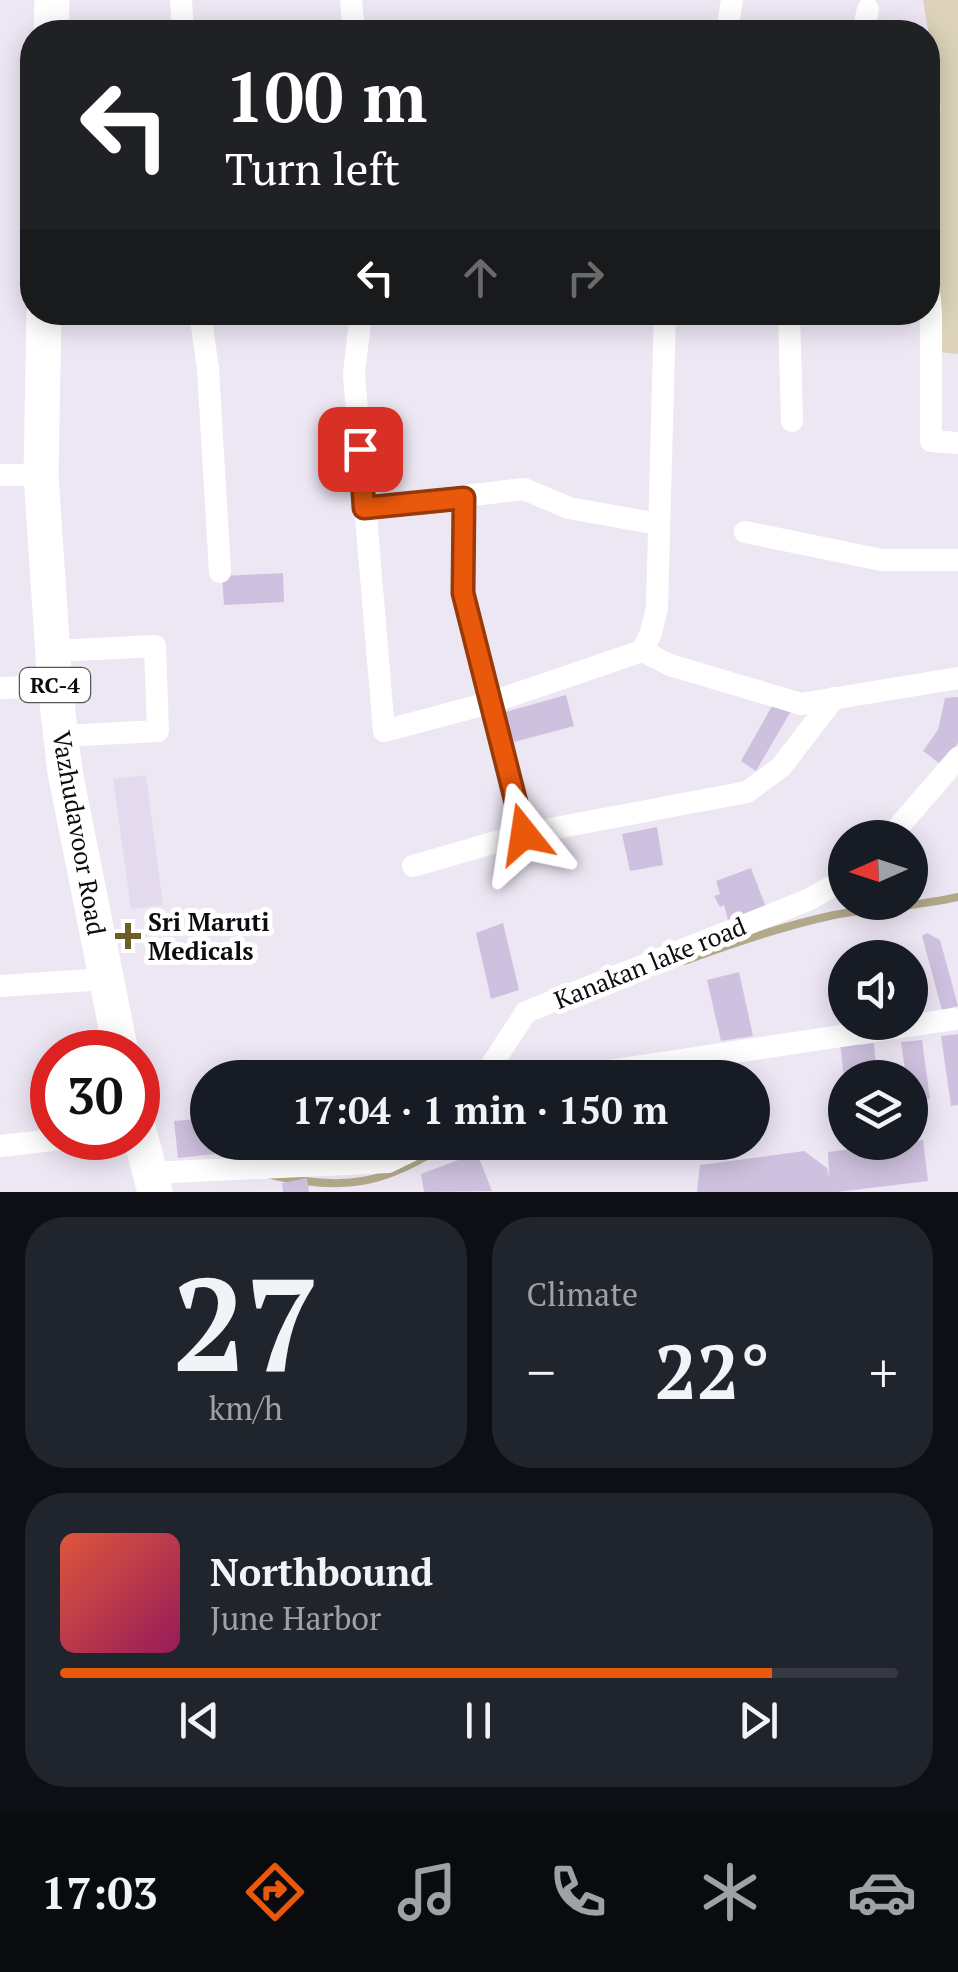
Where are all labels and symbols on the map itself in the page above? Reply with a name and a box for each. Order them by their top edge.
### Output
pin [318,407,403,492]
road number: RC-4 [20,668,90,702]
street label: Vazhudavoor Road [45,728,114,938]
position arrow [472,782,576,886]
north arrow [828,820,928,920]
place label: Sri Maruti Medicals [148,905,270,967]
street label: Kanakan lake road [549,909,751,1016]
marker: Sri Maruti Medicals [117,925,139,947]
speed limit sign: 30 [30,1030,160,1160]

